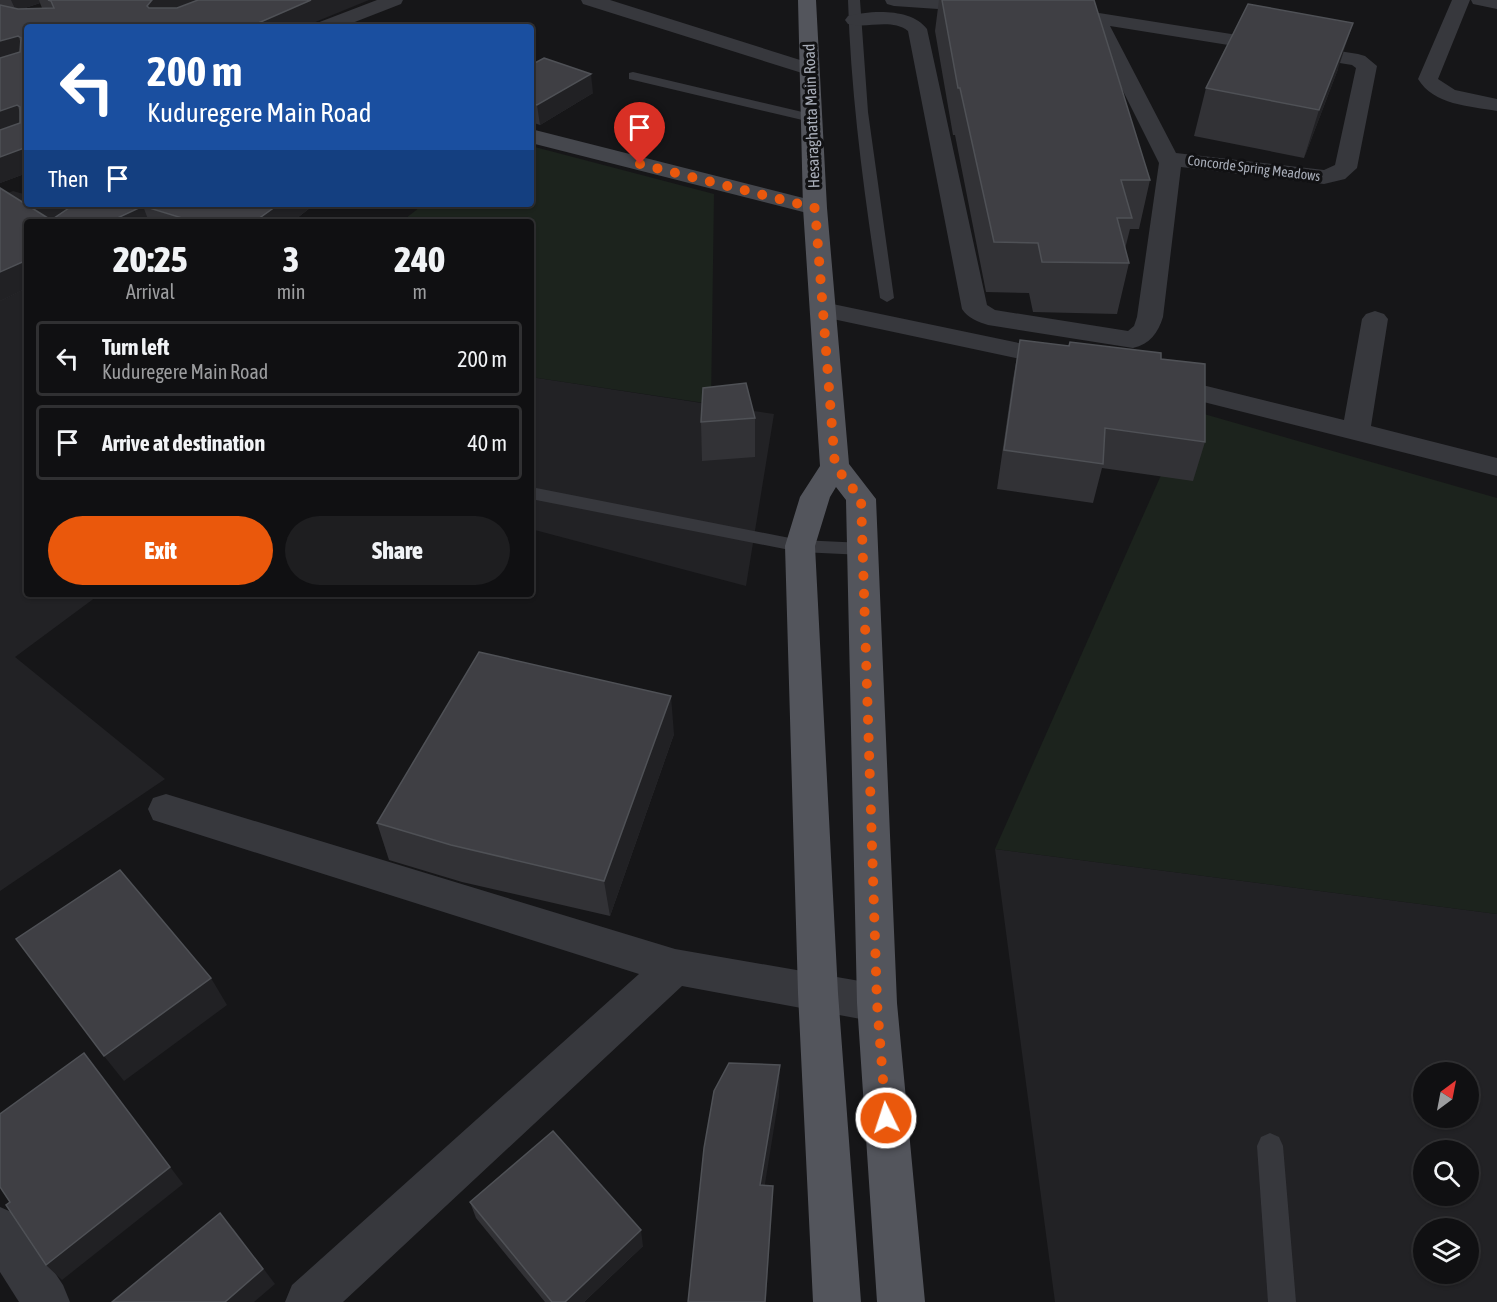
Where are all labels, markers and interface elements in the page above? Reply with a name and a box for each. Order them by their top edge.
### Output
street label: Hesaraghatta Main Road [799,43,824,189]
text: 200 m [147,47,242,95]
icon: left [48,48,126,126]
text: Kuduregere Main Road [147,97,372,128]
pin [614,102,665,164]
icon: arrive [623,111,656,144]
street label: Concorde Spring Meadows [1187,152,1321,184]
icon: arrive [101,162,134,195]
text: Then [48,166,89,192]
text: 20:25 [113,238,188,280]
text: 3 [283,238,299,280]
text: 240 [394,238,445,280]
text: Arrival [126,280,175,303]
text: min [277,280,305,303]
text: m [412,280,427,303]
text: Turn left [102,334,169,360]
icon: left [51,342,84,375]
text: 200 m [457,346,507,372]
text: Kuduregere Main Road [102,360,268,383]
icon: arrive [51,426,84,459]
text: Arrive at destination [102,430,265,456]
text: 40 m [467,430,507,456]
button: Exit [48,516,273,585]
button: Share [285,516,510,585]
north arrow [1413,1062,1479,1128]
map controls [1413,1062,1479,1284]
position arrow [854,1086,918,1150]
button: search [1413,1140,1479,1206]
button: layers [1413,1218,1479,1284]

